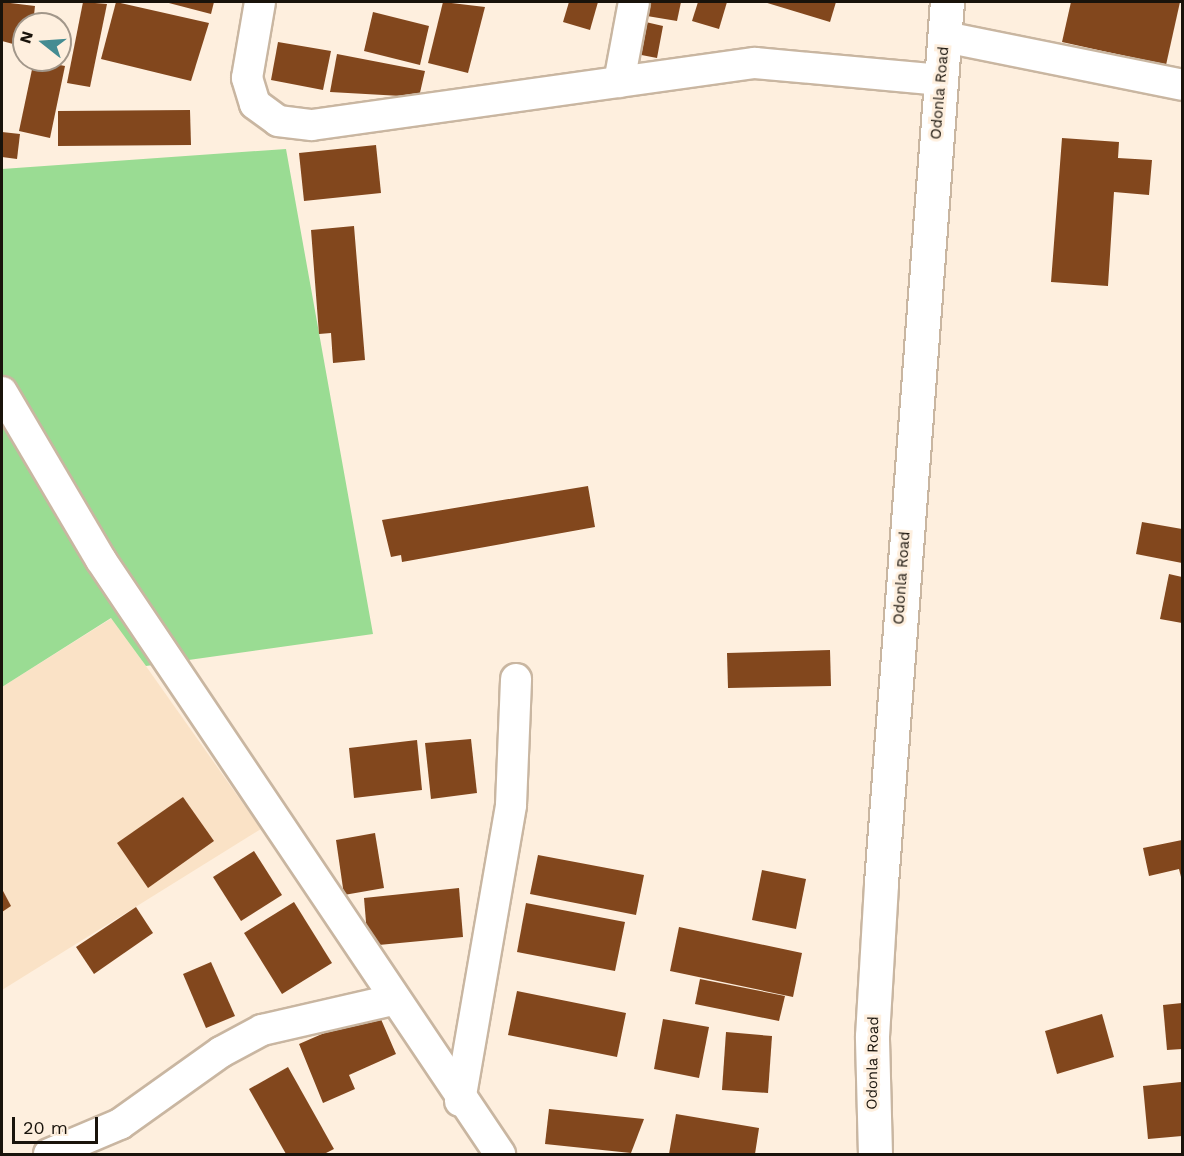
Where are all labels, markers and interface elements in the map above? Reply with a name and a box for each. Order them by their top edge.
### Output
north arrow [12,12,72,72]
text: N [15,29,37,46]
street label: Odonla Road [927,46,953,140]
street label: Odonla Road [890,531,914,625]
street label: Odonla Road [863,1016,883,1110]
scale bar [15,1105,100,1143]
text: 20 m [23,1117,68,1138]

